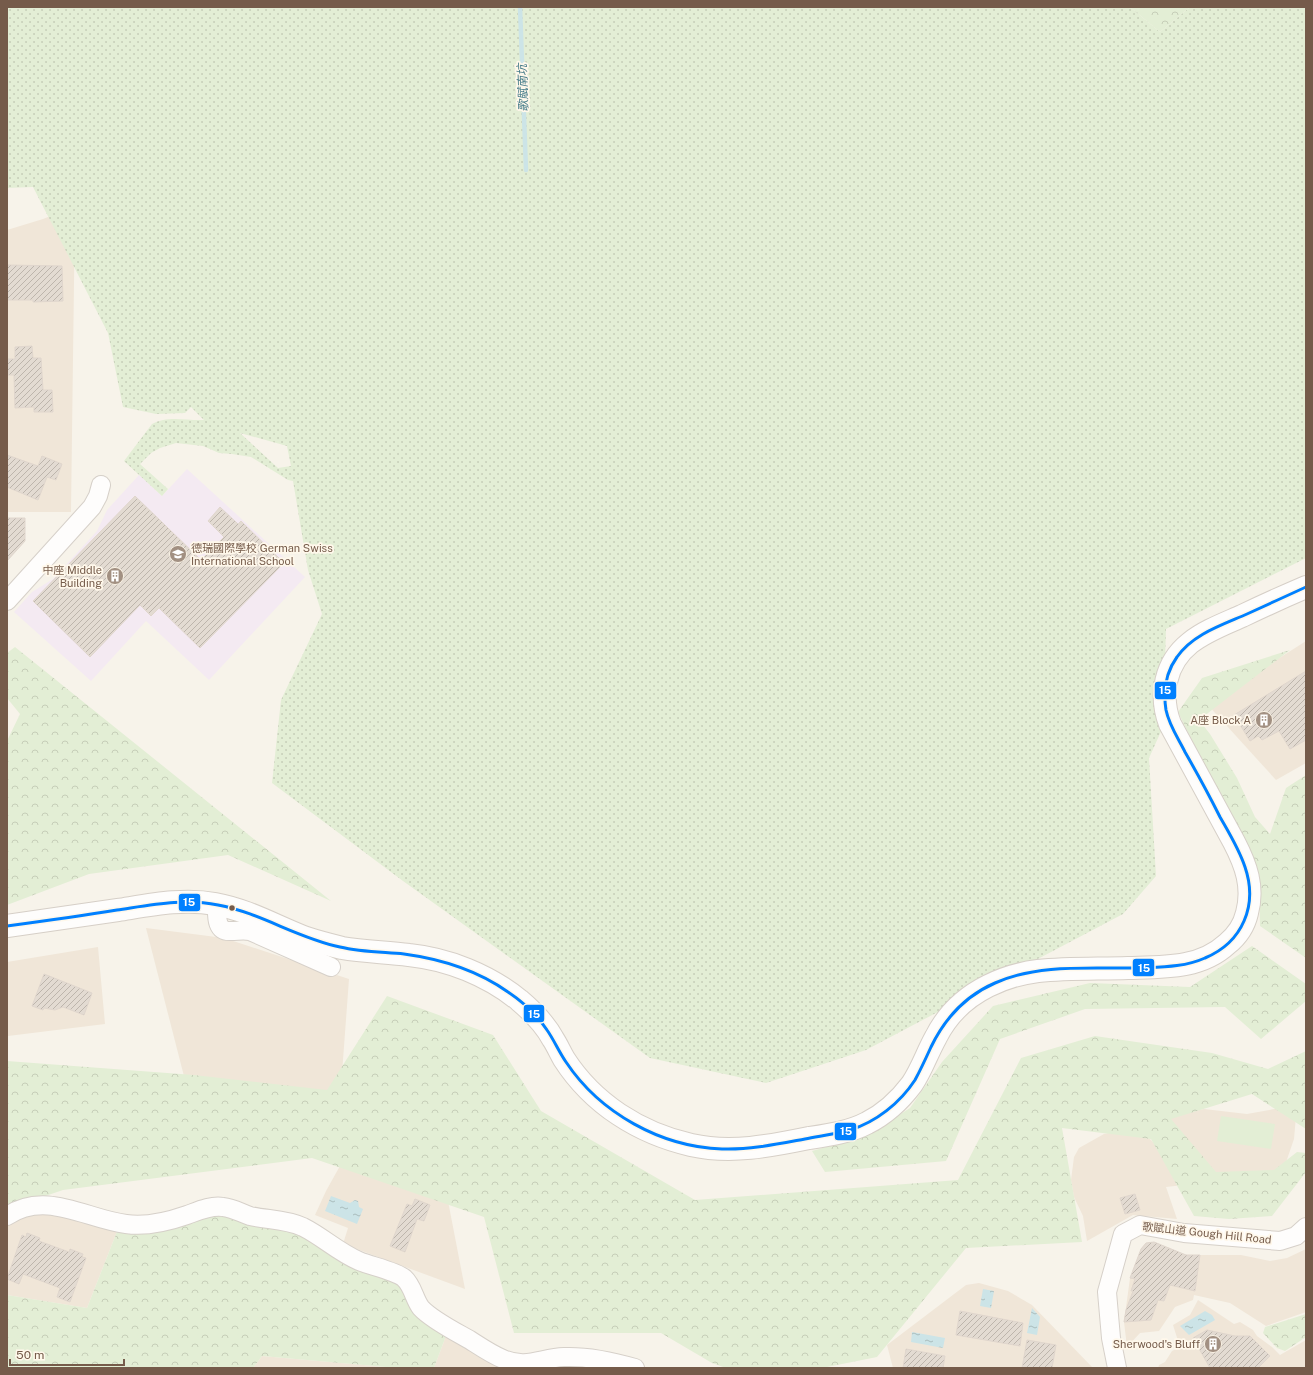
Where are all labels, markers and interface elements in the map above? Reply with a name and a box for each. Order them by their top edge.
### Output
water label: 歌賦南坑 [515,62,531,112]
place label: 德瑞國際學校 German Swiss International School [191,542,333,567]
school or university icon: 德瑞國際學校 German Swiss International School [168,544,188,564]
place label: 中座 Middle Building [42,564,102,589]
building icon: 中座 Middle Building [105,566,125,586]
line badge: 15 [1154,681,1177,700]
text: 15 [1159,684,1171,696]
building icon: A座 Block A [1254,710,1274,730]
place label: A座 Block A [1190,714,1251,726]
line badge: 15 [178,893,201,912]
text: 15 [183,896,195,908]
unlabelled marker [227,903,237,913]
line badge: 15 [1132,958,1155,977]
text: 15 [1138,962,1150,974]
line badge: 15 [523,1004,545,1023]
text: 15 [528,1008,540,1020]
line badge: 15 [834,1122,857,1141]
text: 15 [840,1125,852,1137]
street label: 歌賦山道 Gough Hill Road [1142,1220,1272,1246]
building icon: Sherwood's Bluff [1203,1334,1223,1354]
place label: Sherwood's Bluff [1113,1338,1201,1350]
scale bar [10,1341,124,1367]
text: 50 m [16,1348,44,1362]

